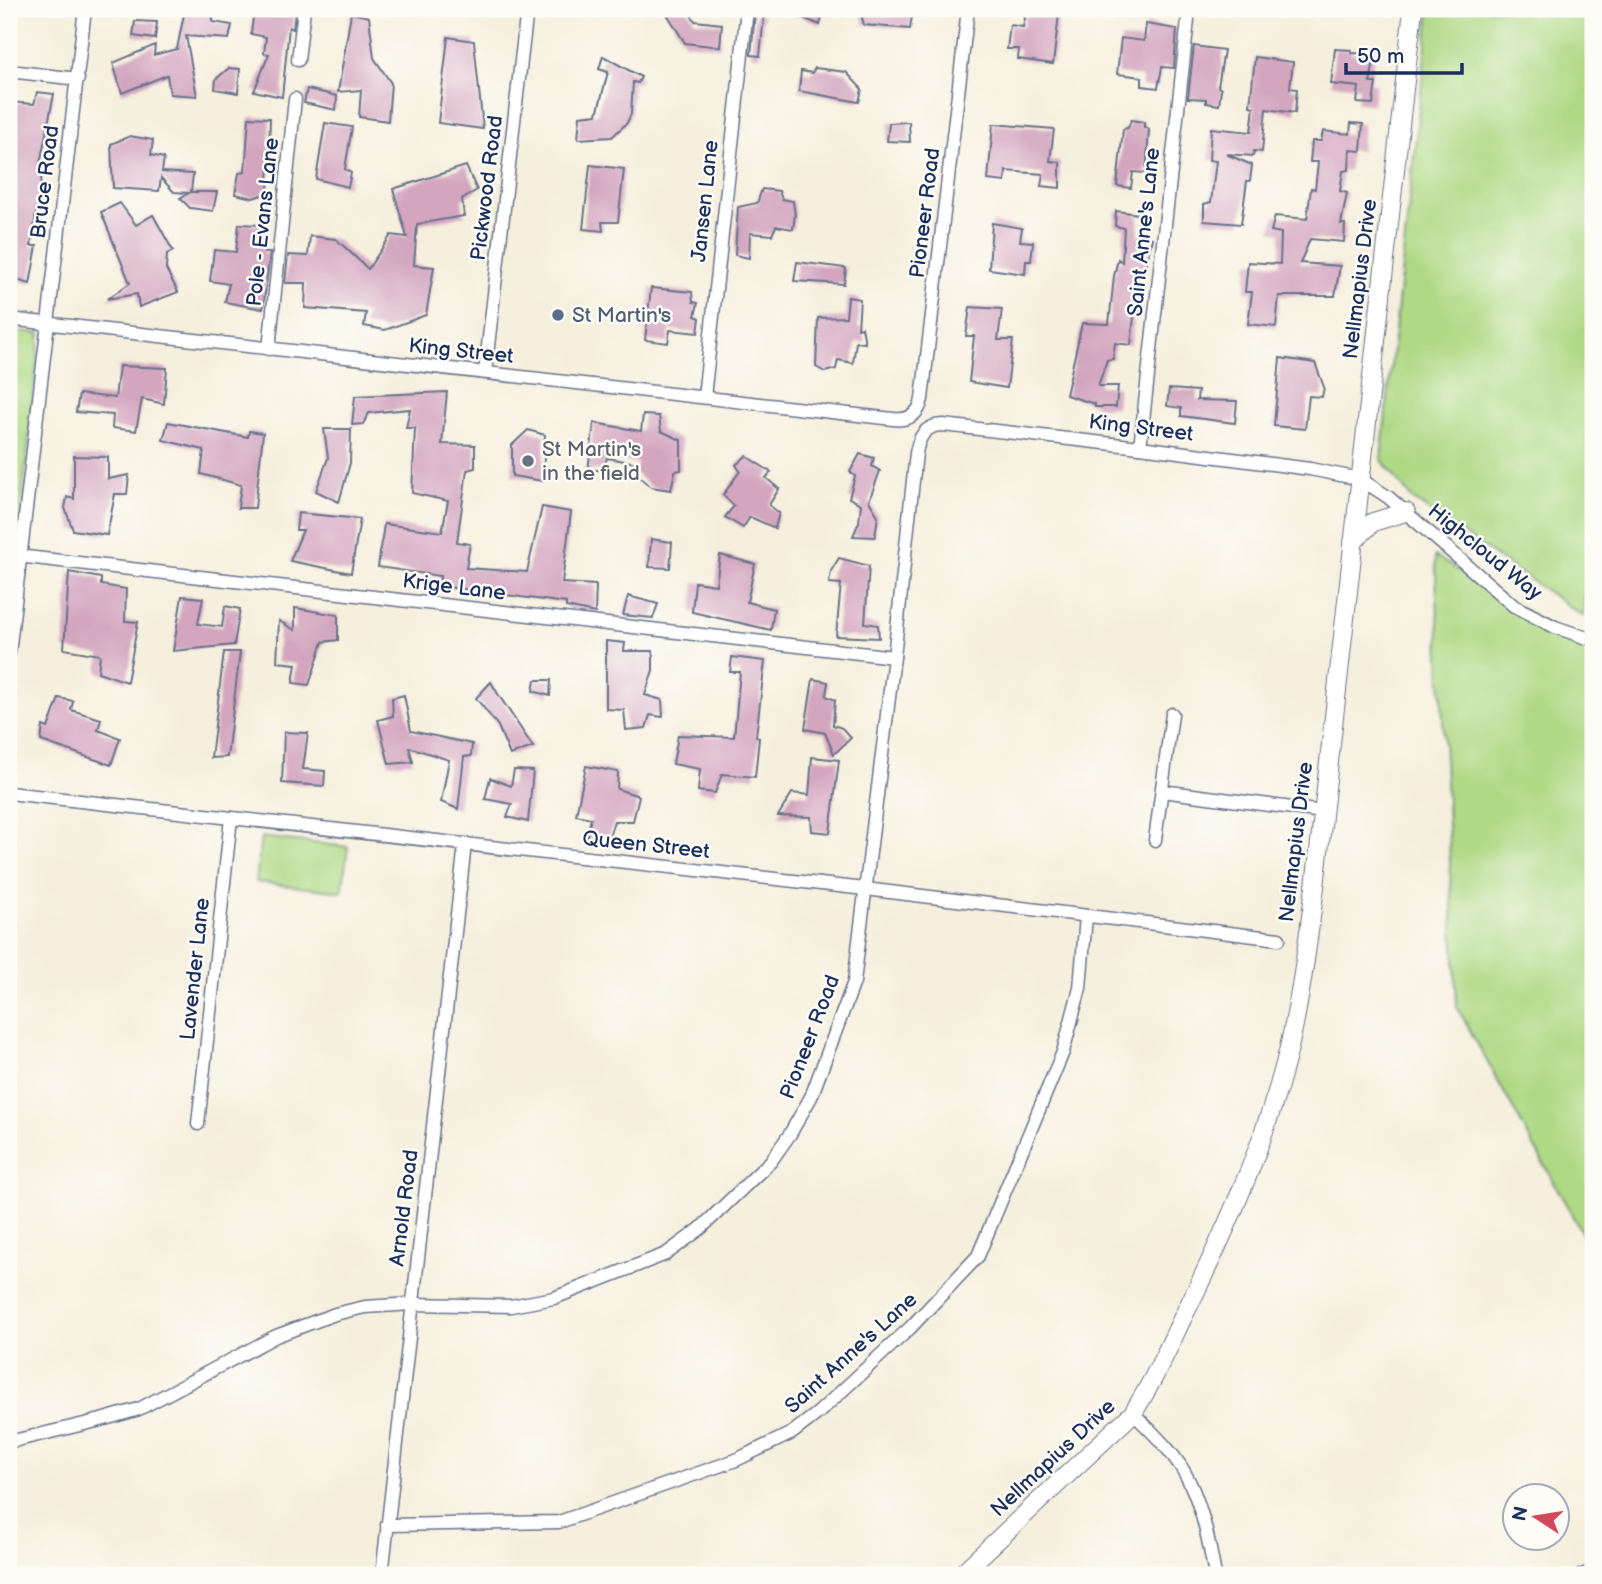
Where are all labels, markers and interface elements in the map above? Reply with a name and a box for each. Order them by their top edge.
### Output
scale bar [1346,32,1462,76]
text: 50 m [1357,44,1404,69]
street label: Pickwood Road [466,114,508,262]
street label: Bruce Road [26,124,64,240]
street label: Pole - Evans Lane [242,136,284,308]
street label: Jansen Lane [686,139,724,263]
street label: Saint Anne's Lane [1123,146,1165,318]
street label: Pioneer Road [905,147,945,279]
street label: Nellmapius Drive [1338,198,1382,360]
place label: St Martin's [572,303,671,328]
marker: St Martin's [550,307,566,323]
street label: King Street [407,333,515,369]
street label: King Street [1087,409,1195,447]
place label: St Martin's in the field [542,437,641,486]
marker: St Martin's in the field [520,453,536,469]
street label: Highcloud Way [1423,498,1547,606]
street label: Krige Lane [401,568,507,606]
street label: Nellmapius Drive [1274,761,1318,923]
street label: Queen Street [581,826,711,864]
street label: Lavender Lane [175,897,215,1041]
street label: Pioneer Road [775,971,845,1103]
street label: Arnold Road [384,1148,424,1268]
street label: Saint Anne's Lane [780,1287,922,1419]
street label: Nellmapius Drive [986,1394,1120,1522]
north arrow [1500,1482,1570,1552]
text: N [1508,1504,1534,1523]

